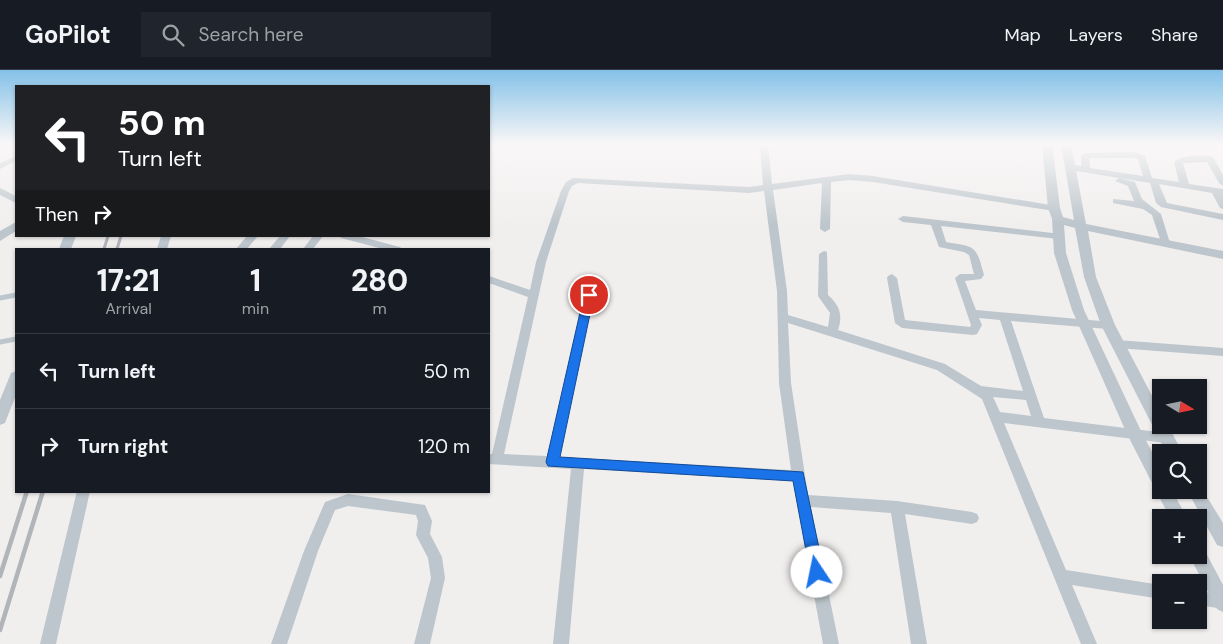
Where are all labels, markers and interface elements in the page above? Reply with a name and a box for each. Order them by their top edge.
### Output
search box [141,12,491,57]
text: GoPilot [25,19,111,50]
icon: search [159,21,187,49]
text: Search here [199,22,303,47]
text: Map [1005,23,1041,47]
text: Layers [1069,23,1123,47]
text: Share [1151,23,1198,47]
text: 50 m [118,100,206,146]
icon: left [35,105,100,170]
text: Turn left [118,144,202,173]
icon: right [88,200,116,228]
text: Then [35,202,78,227]
text: 17:21 [97,261,160,300]
text: 1 [250,261,261,300]
text: 280 [351,261,408,300]
pin [568,274,610,316]
icon: arrive [575,281,603,309]
text: Arrival [105,298,152,319]
text: min [242,298,269,319]
text: m [372,298,387,319]
icon: left [35,357,63,385]
text: Turn left [78,359,156,384]
text: 50 m [423,359,470,384]
north arrow [1152,379,1208,434]
map controls [1152,379,1207,629]
icon: right [35,432,63,460]
text: Turn right [78,434,168,459]
text: 120 m [418,434,470,459]
button: search [1152,444,1207,499]
button: + [1152,509,1207,564]
position arrow [790,545,842,597]
button: − [1152,574,1207,629]

